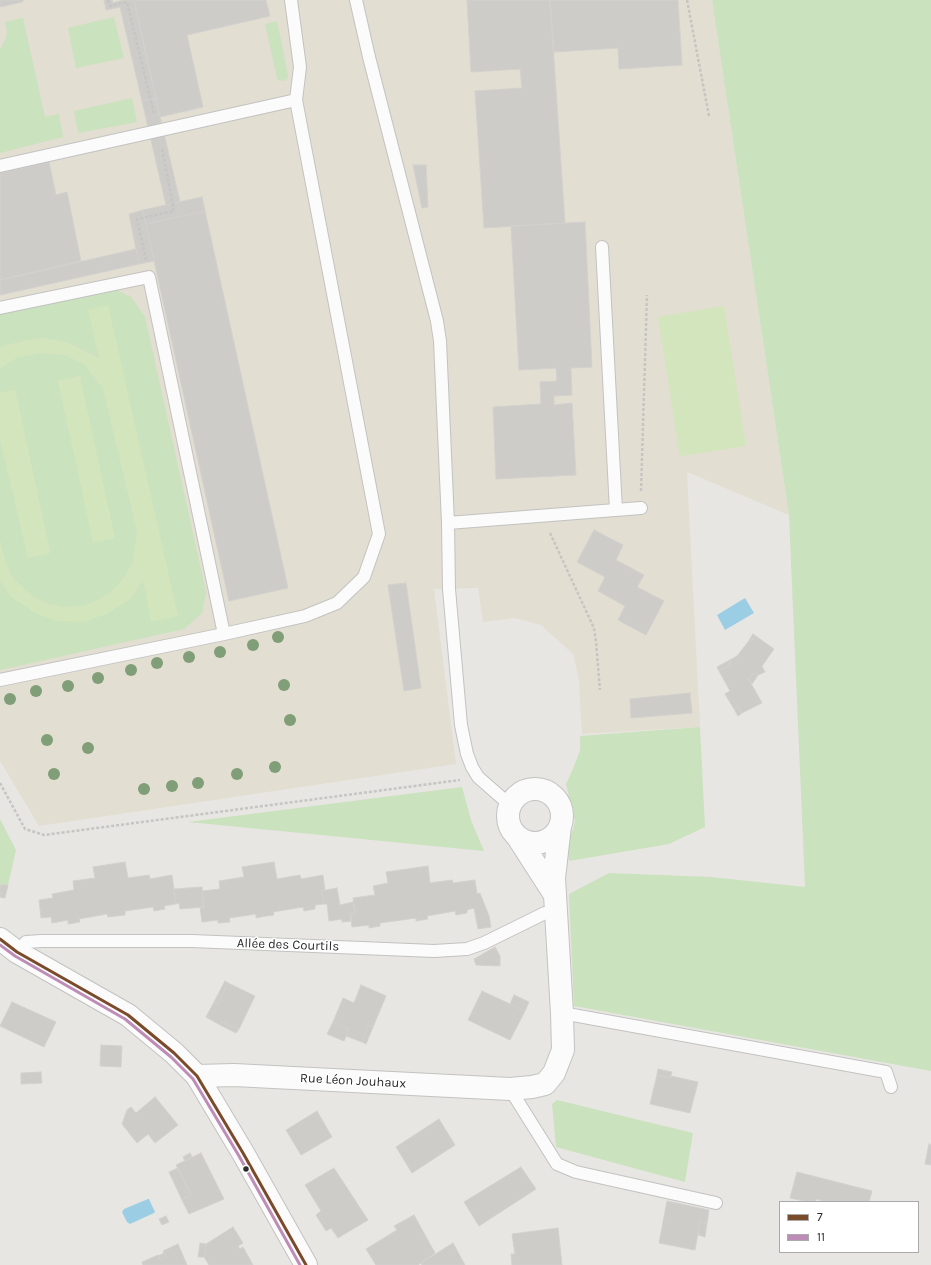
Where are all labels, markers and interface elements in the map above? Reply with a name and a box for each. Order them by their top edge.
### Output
street label: Allée des Courtils [237,935,339,955]
street label: Rue Léon Jouhaux [300,1070,406,1092]
unlabelled marker [241,1164,251,1174]
legend [779,1201,919,1253]
text: 7 [817,1210,823,1224]
text: 11 [817,1230,825,1244]

